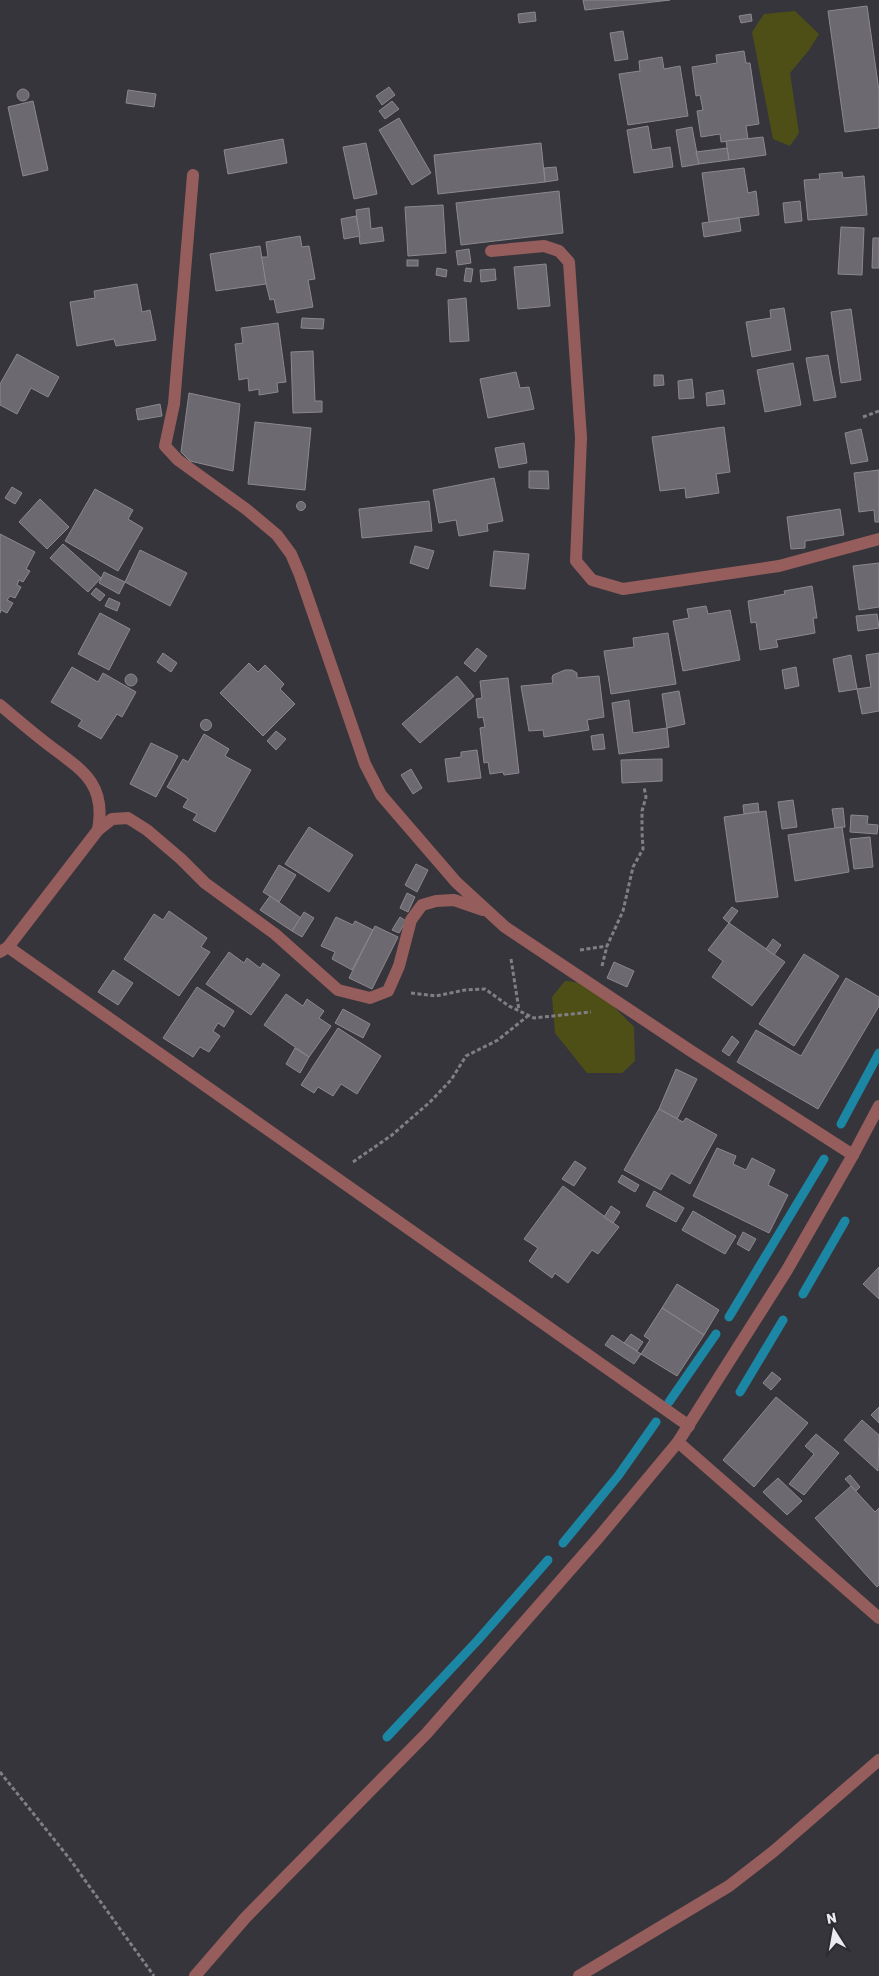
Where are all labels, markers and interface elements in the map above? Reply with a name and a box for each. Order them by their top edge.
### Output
north arrow [809,1906,859,1956]
text: N [825,1909,838,1928]

